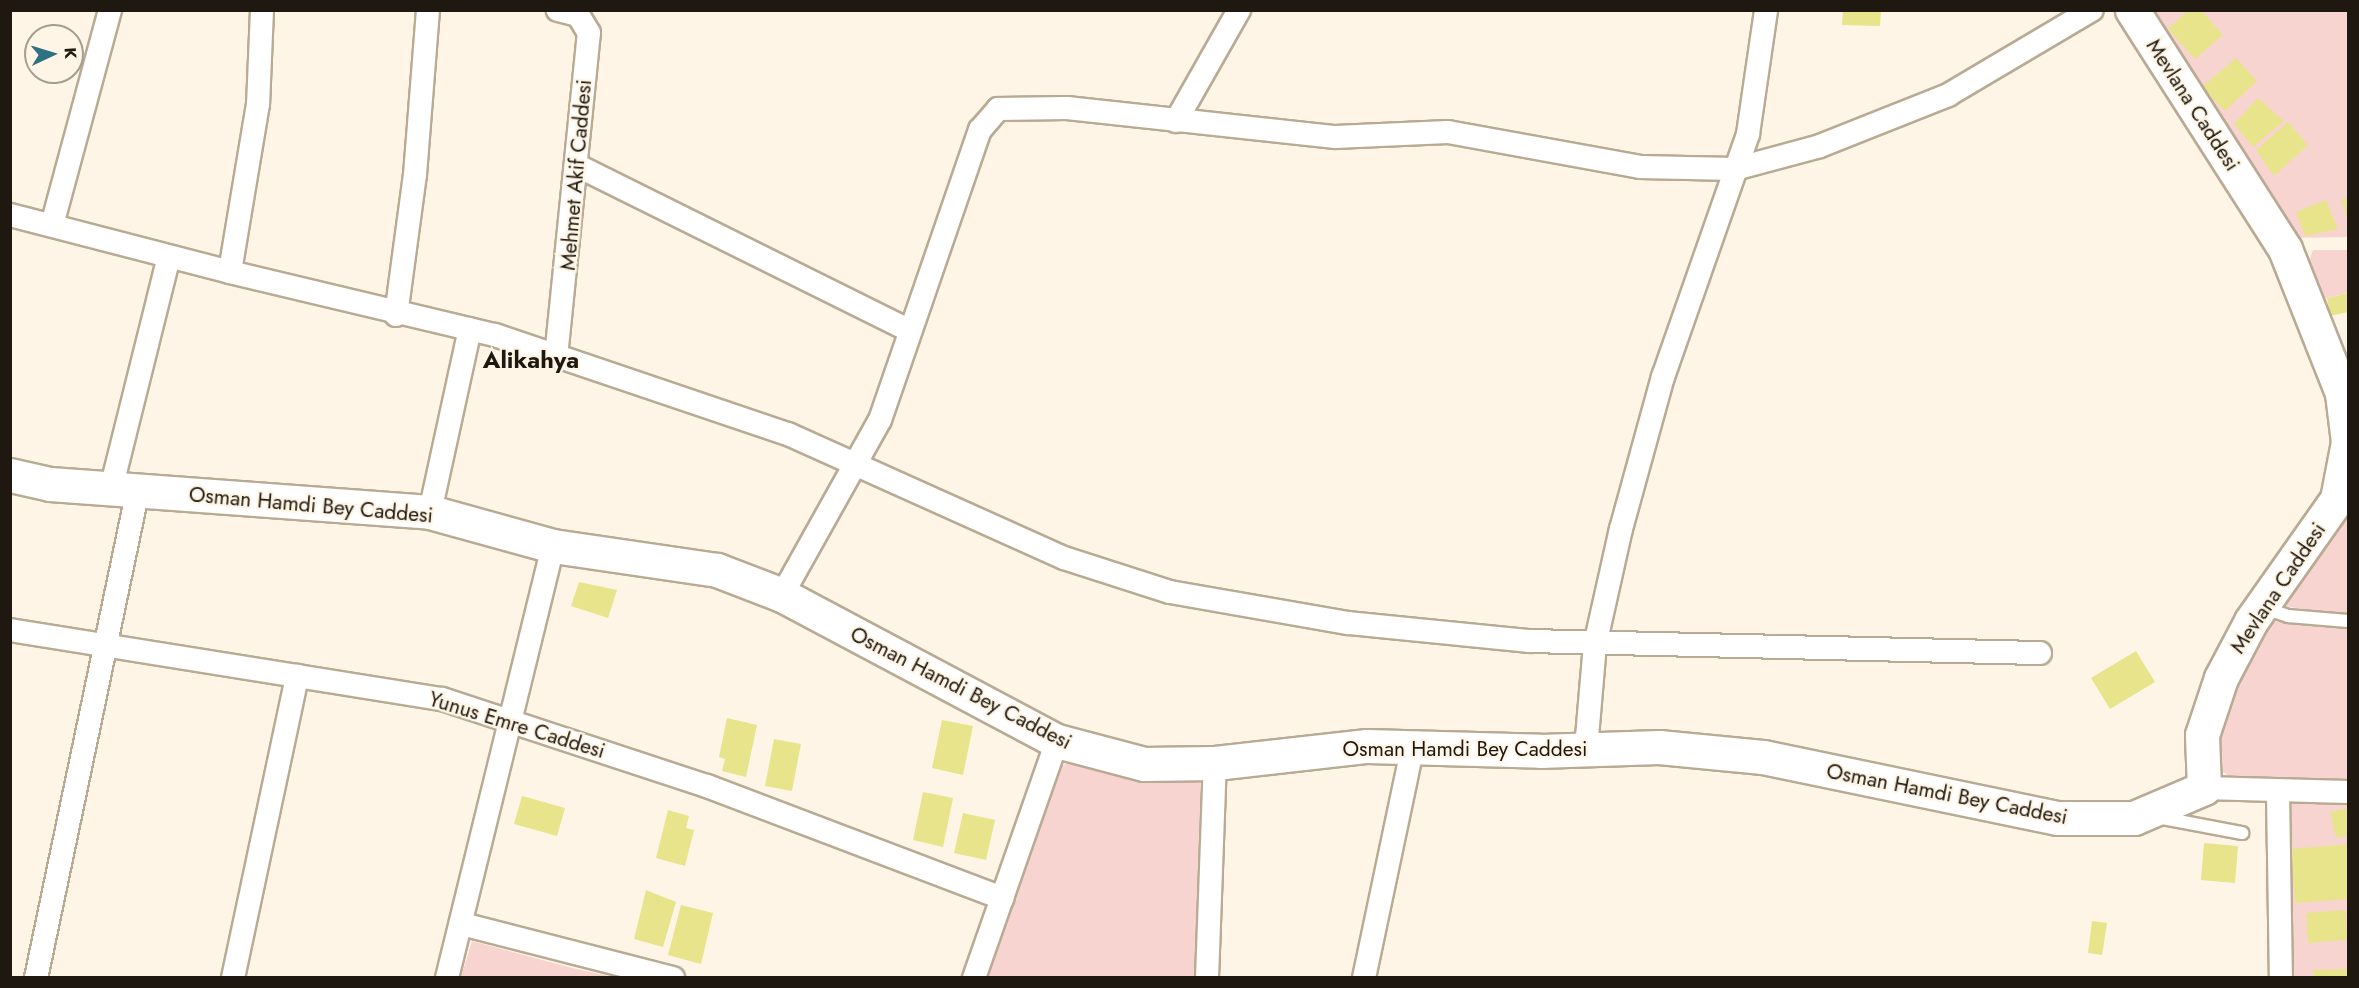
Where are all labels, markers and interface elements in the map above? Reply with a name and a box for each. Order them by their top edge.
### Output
north arrow [24,24,84,84]
street label: Mevlana Caddesi [2141,34,2245,176]
text: K [59,46,82,59]
street label: Mehmet Akif Caddesi [555,79,597,271]
district label: Alikahya [483,346,579,374]
street label: Osman Hamdi Bey Caddesi [188,482,434,528]
street label: Mevlana Caddesi [2225,518,2331,658]
street label: Osman Hamdi Bey Caddesi [846,621,1076,755]
street label: Yunus Emre Caddesi [426,686,608,764]
street label: Osman Hamdi Bey Caddesi [1342,736,1588,762]
street label: Osman Hamdi Bey Caddesi [1824,758,2070,830]

